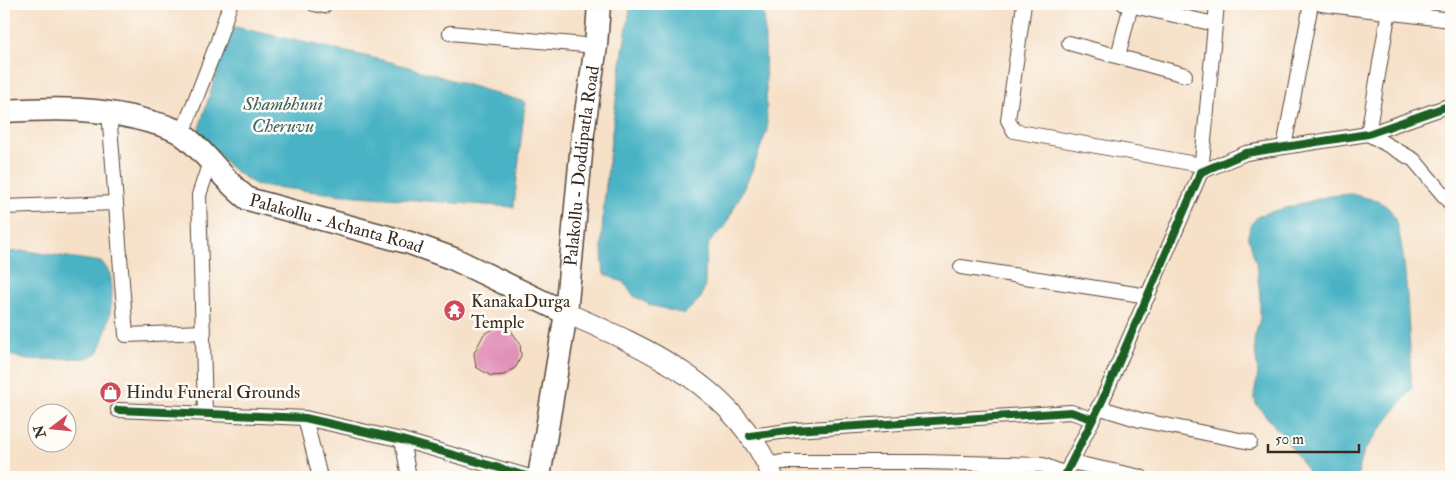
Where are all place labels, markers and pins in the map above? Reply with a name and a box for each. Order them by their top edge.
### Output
place label: KanakaDurga Temple [471,290,571,334]
temple icon: KanakaDurga Temple [443,299,467,323]
shop icon: Hindu Funeral Grounds [98,380,122,404]
place label: Hindu Funeral Grounds [126,381,300,404]

